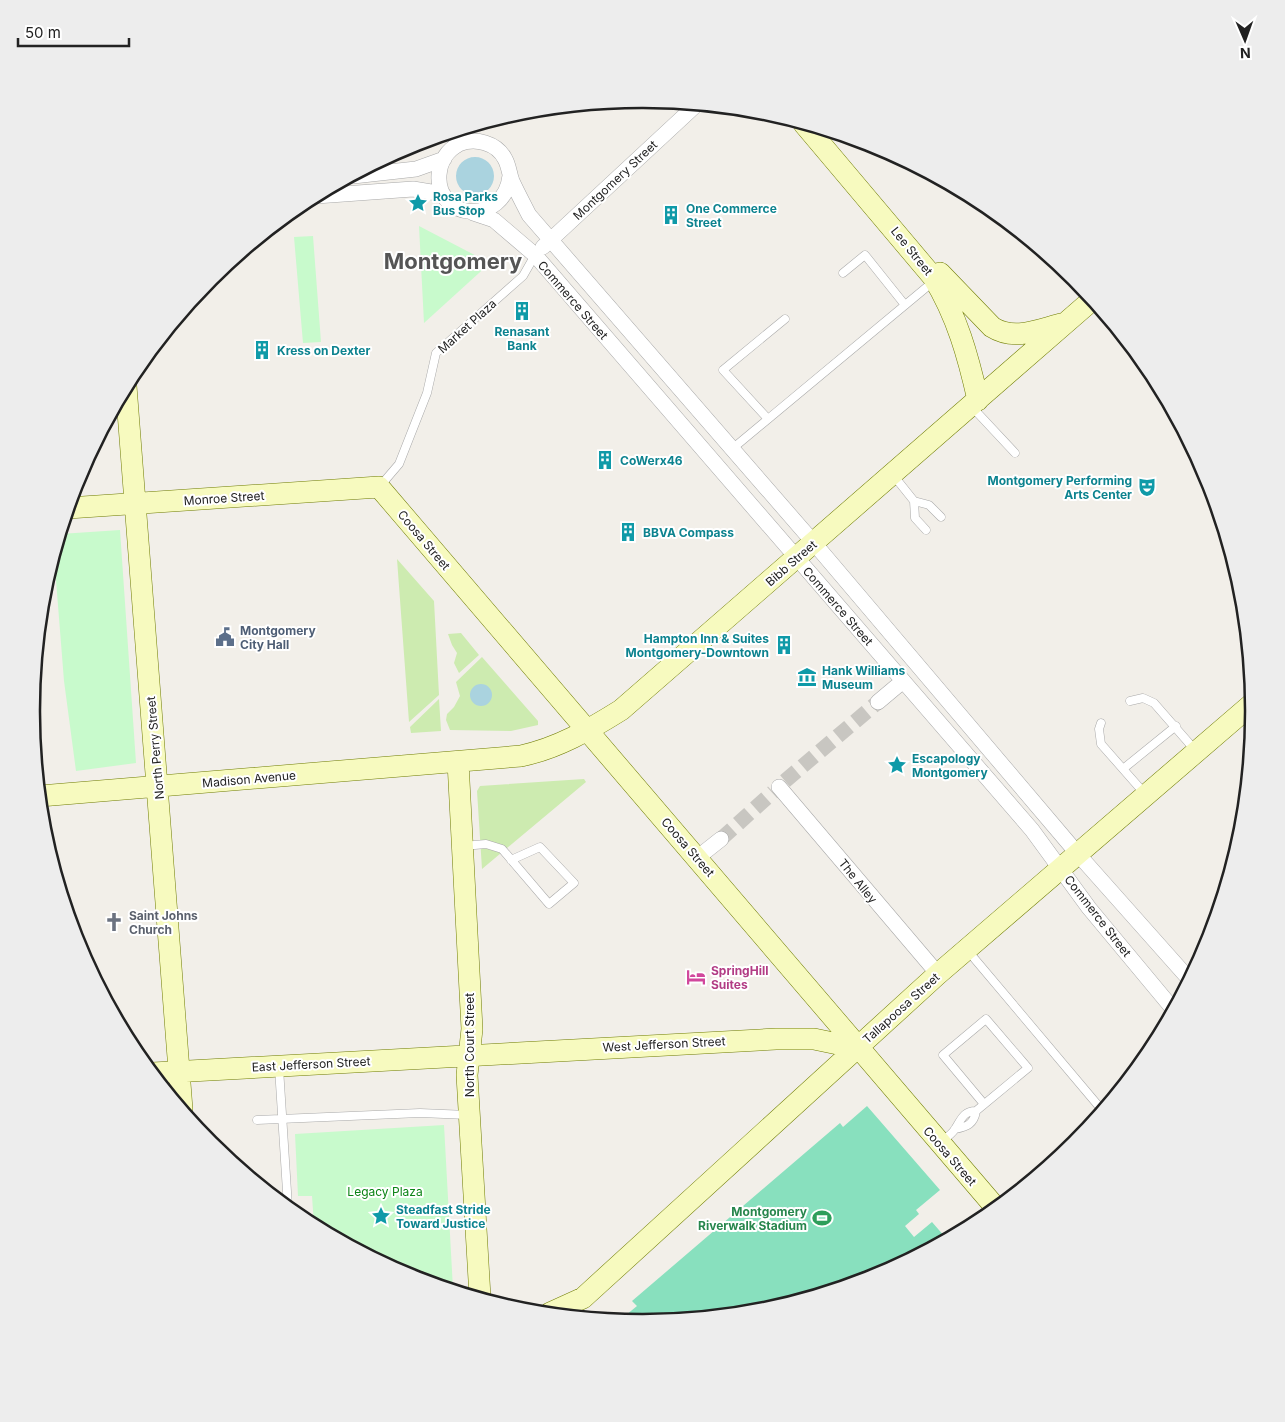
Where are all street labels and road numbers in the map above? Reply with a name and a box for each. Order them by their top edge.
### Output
street label: Montgomery Street [570,137,660,223]
street label: Lee Street [888,224,936,278]
street label: Commerce Street [535,258,611,342]
street label: Market Plaza [435,296,499,356]
street label: Monroe Street [183,488,265,508]
street label: Coosa Street [395,507,453,573]
street label: Bibb Street [762,537,820,589]
street label: Commerce Street [800,564,876,648]
street label: North Perry Street [143,696,167,800]
street label: Madison Avenue [202,767,296,791]
street label: Coosa Street [658,814,718,880]
street label: The Alley [836,856,881,906]
street label: Commerce Street [1061,872,1135,960]
street label: Tallapoosa Street [859,970,943,1046]
street label: North Court Street [462,993,477,1097]
street label: West Jefferson Street [602,1033,726,1055]
street label: East Jefferson Street [251,1053,371,1075]
street label: Coosa Street [920,1123,980,1189]

